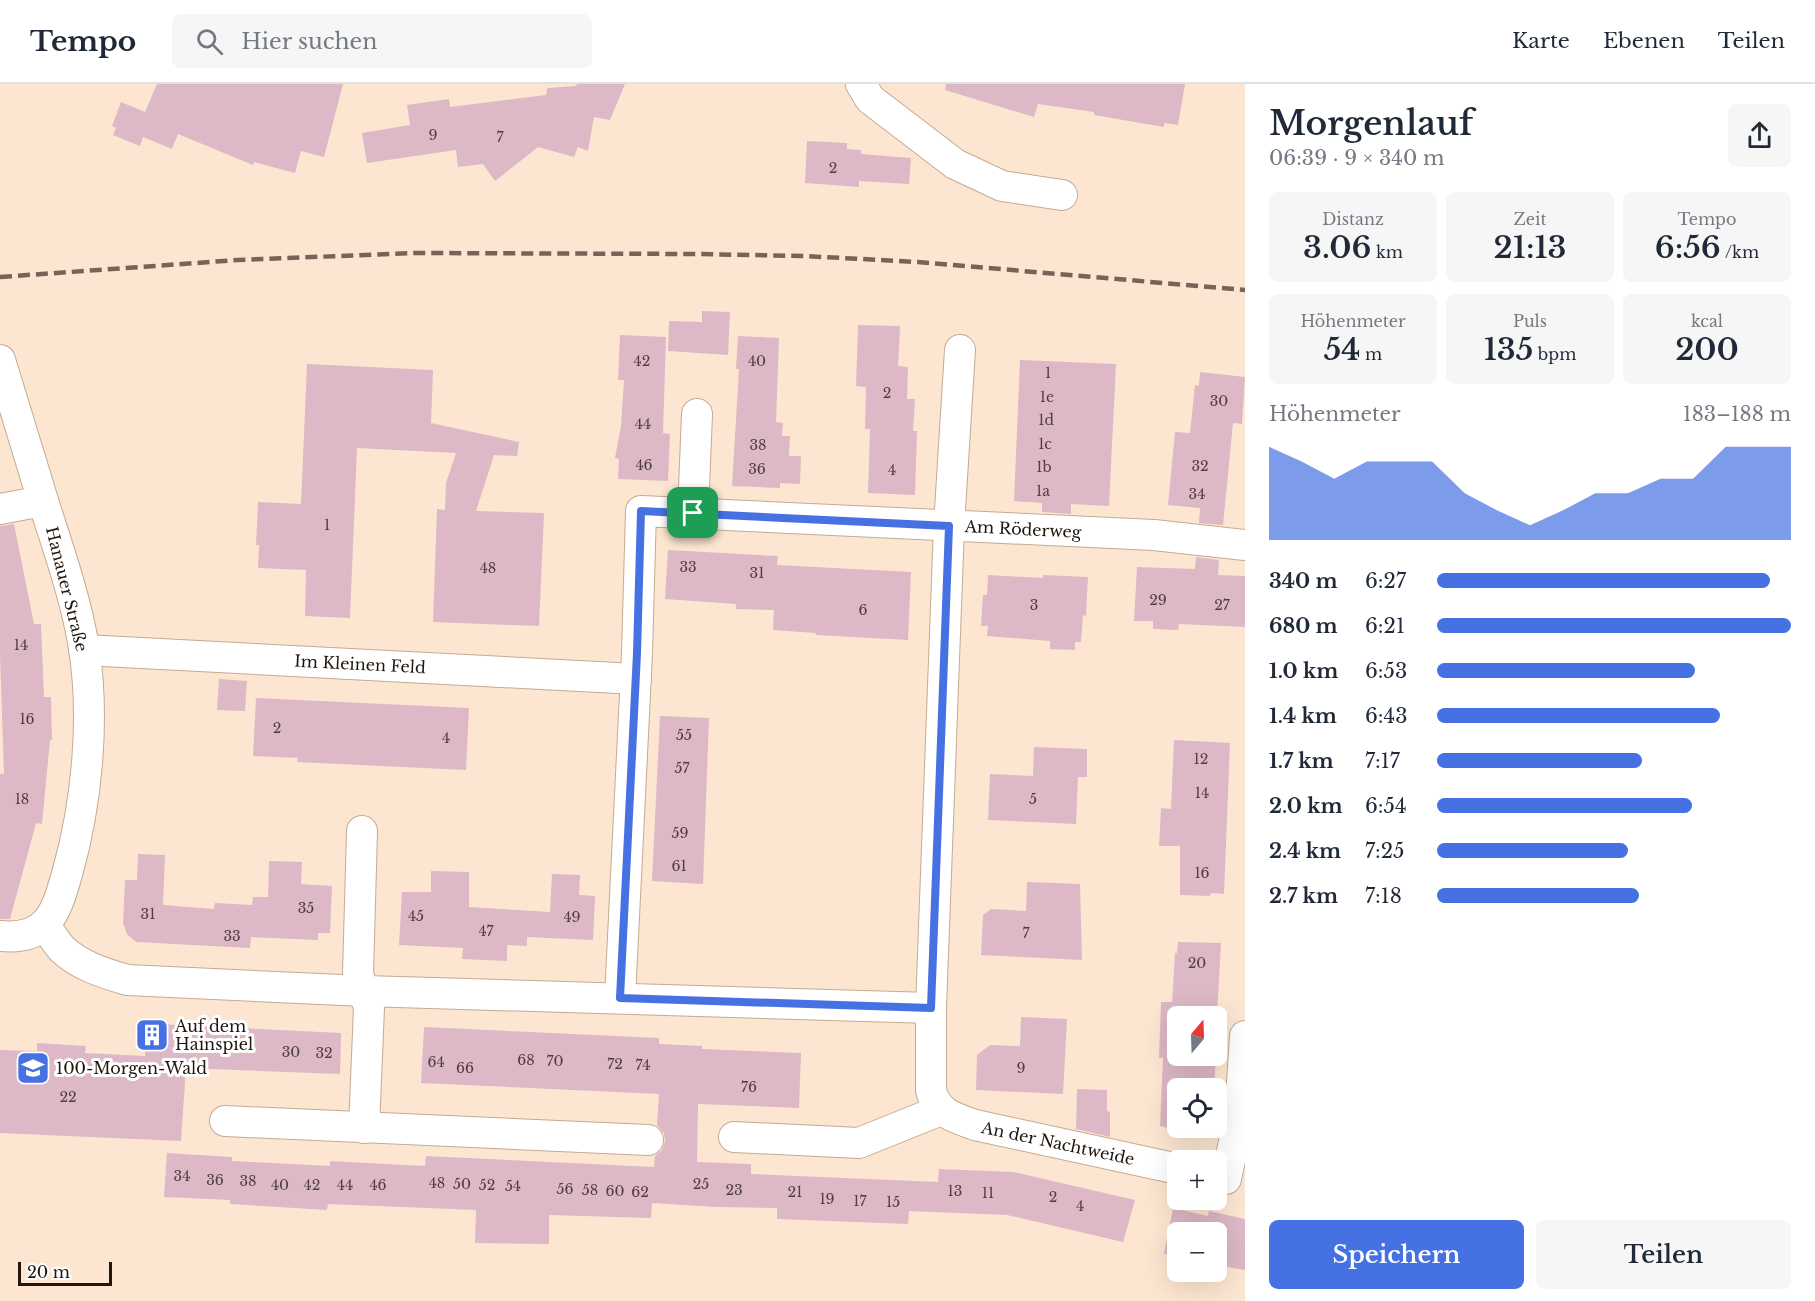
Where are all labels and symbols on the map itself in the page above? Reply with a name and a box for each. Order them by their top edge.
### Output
house number: 9 [428,126,438,144]
house number: 7 [496,128,504,146]
house number: 2 [829,159,837,177]
house number: 42 [634,352,650,370]
house number: 40 [748,352,766,370]
house number: 1 [1045,364,1051,382]
house number: 2 [883,384,891,402]
house number: 1e [1040,388,1054,406]
house number: 30 [1210,392,1228,410]
house number: 1d [1038,411,1054,429]
house number: 44 [635,415,651,433]
house number: 1c [1038,435,1052,453]
house number: 38 [749,436,767,454]
house number: 46 [635,456,653,474]
house number: 32 [1191,457,1209,475]
house number: 1b [1036,458,1052,476]
house number: 36 [748,460,766,478]
house number: 4 [888,461,896,479]
house number: 1a [1036,482,1050,500]
house number: 34 [1189,485,1205,503]
pin [667,487,718,538]
house number: 1 [324,516,330,534]
street label: Am Röderweg [963,516,1082,542]
street label: Hanauer Straße [42,524,92,654]
house number: 33 [679,558,697,576]
house number: 48 [480,559,496,577]
house number: 31 [750,564,764,582]
house number: 29 [1149,591,1167,609]
house number: 3 [1030,596,1038,614]
house number: 27 [1214,596,1231,614]
house number: 6 [858,601,868,619]
house number: 14 [14,636,28,654]
street label: Im Kleinen Feld [294,651,426,677]
house number: 16 [19,710,35,728]
house number: 2 [273,719,281,737]
house number: 55 [676,726,692,744]
house number: 4 [442,729,450,747]
house number: 12 [1194,750,1208,768]
house number: 57 [675,759,690,777]
house number: 14 [1195,784,1209,802]
house number: 18 [15,790,29,808]
house number: 5 [1029,790,1037,808]
house number: 59 [672,824,688,842]
house number: 61 [671,857,687,875]
house number: 16 [1194,864,1210,882]
house number: 35 [298,899,314,917]
house number: 31 [141,905,155,923]
house number: 45 [408,907,424,925]
house number: 49 [563,908,581,926]
house number: 47 [478,922,495,940]
house number: 7 [1022,924,1030,942]
house number: 33 [223,927,241,945]
house number: 20 [1188,954,1206,972]
north arrow [1167,1006,1227,1066]
place label: Auf dem Hainspiel [174,1016,253,1054]
building icon: Auf dem Hainspiel [134,1017,170,1053]
house number: 30 [282,1043,300,1061]
house number: 32 [315,1044,333,1062]
school or university icon: 100-Morgen-Wald [15,1050,51,1086]
house number: 68 [517,1051,535,1069]
house number: 70 [546,1052,564,1070]
house number: 64 [427,1053,445,1071]
house number: 72 [607,1055,623,1073]
house number: 74 [636,1056,650,1074]
place label: 100-Morgen-Wald [56,1058,207,1078]
house number: 66 [456,1059,474,1077]
house number: 9 [1016,1059,1026,1077]
house number: 76 [741,1078,757,1096]
house number: 22 [59,1088,77,1106]
street label: An der Nachtweide [979,1117,1136,1169]
house number: 34 [174,1167,190,1185]
house number: 36 [206,1171,224,1189]
house number: 38 [239,1172,257,1190]
house number: 48 [429,1174,445,1192]
house number: 50 [453,1175,471,1193]
house number: 25 [693,1175,709,1193]
house number: 40 [271,1176,289,1194]
house number: 42 [304,1176,320,1194]
house number: 44 [337,1176,353,1194]
house number: 46 [369,1176,387,1194]
house number: 52 [479,1176,495,1194]
house number: 54 [505,1177,521,1195]
house number: 56 [557,1180,573,1198]
house number: 58 [582,1181,598,1199]
house number: 23 [725,1181,743,1199]
house number: 60 [606,1182,625,1200]
house number: 13 [948,1182,962,1200]
house number: 62 [631,1183,649,1201]
house number: 21 [788,1183,802,1201]
house number: 11 [982,1184,994,1202]
house number: 2 [1049,1188,1057,1206]
house number: 19 [819,1190,835,1208]
house number: 17 [853,1192,868,1210]
house number: 15 [886,1193,900,1211]
house number: 4 [1076,1197,1084,1215]
scale bar [18,1259,112,1286]

